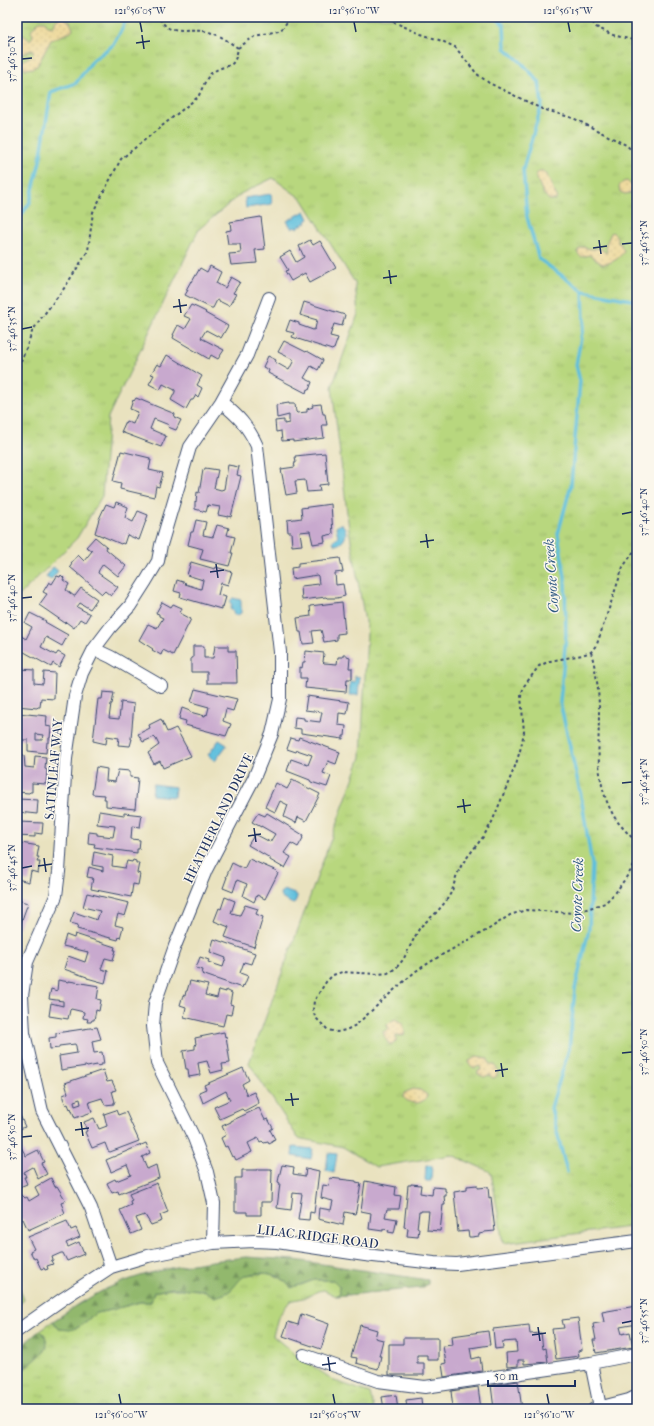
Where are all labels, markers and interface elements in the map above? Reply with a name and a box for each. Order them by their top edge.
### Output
text: 121°56'05"W [114,5,167,17]
text: 121°56'10"W [329,5,380,17]
text: 121°56'15"W [543,5,594,17]
text: 37°46'30"N [6,35,18,83]
text: 37°46'35"N [638,220,650,266]
text: 37°46'35"N [6,306,18,352]
text: 37°46'40"N [638,487,650,536]
water label: Coyote Creek [540,538,563,614]
text: 37°46'40"N [6,573,18,622]
street label: SATINLEAF WAY [42,717,65,820]
street label: HEATHERLAND DRIVE [180,751,256,886]
text: 37°46'45"N [638,758,650,806]
text: 37°46'45"N [6,844,18,892]
water label: Coyote Creek [568,858,587,933]
text: 37°46'50"N [638,1028,650,1076]
text: 37°46'50"N [6,1113,18,1161]
street label: LILAC RIDGE ROAD [256,1222,380,1251]
text: 37°46'55"N [638,1298,650,1344]
scale bar [488,1362,575,1388]
text: 50 m [494,1369,518,1383]
text: 121°56'00"W [95,1409,148,1421]
text: 121°56'05"W [309,1409,362,1421]
text: 121°56'10"W [524,1409,575,1421]

